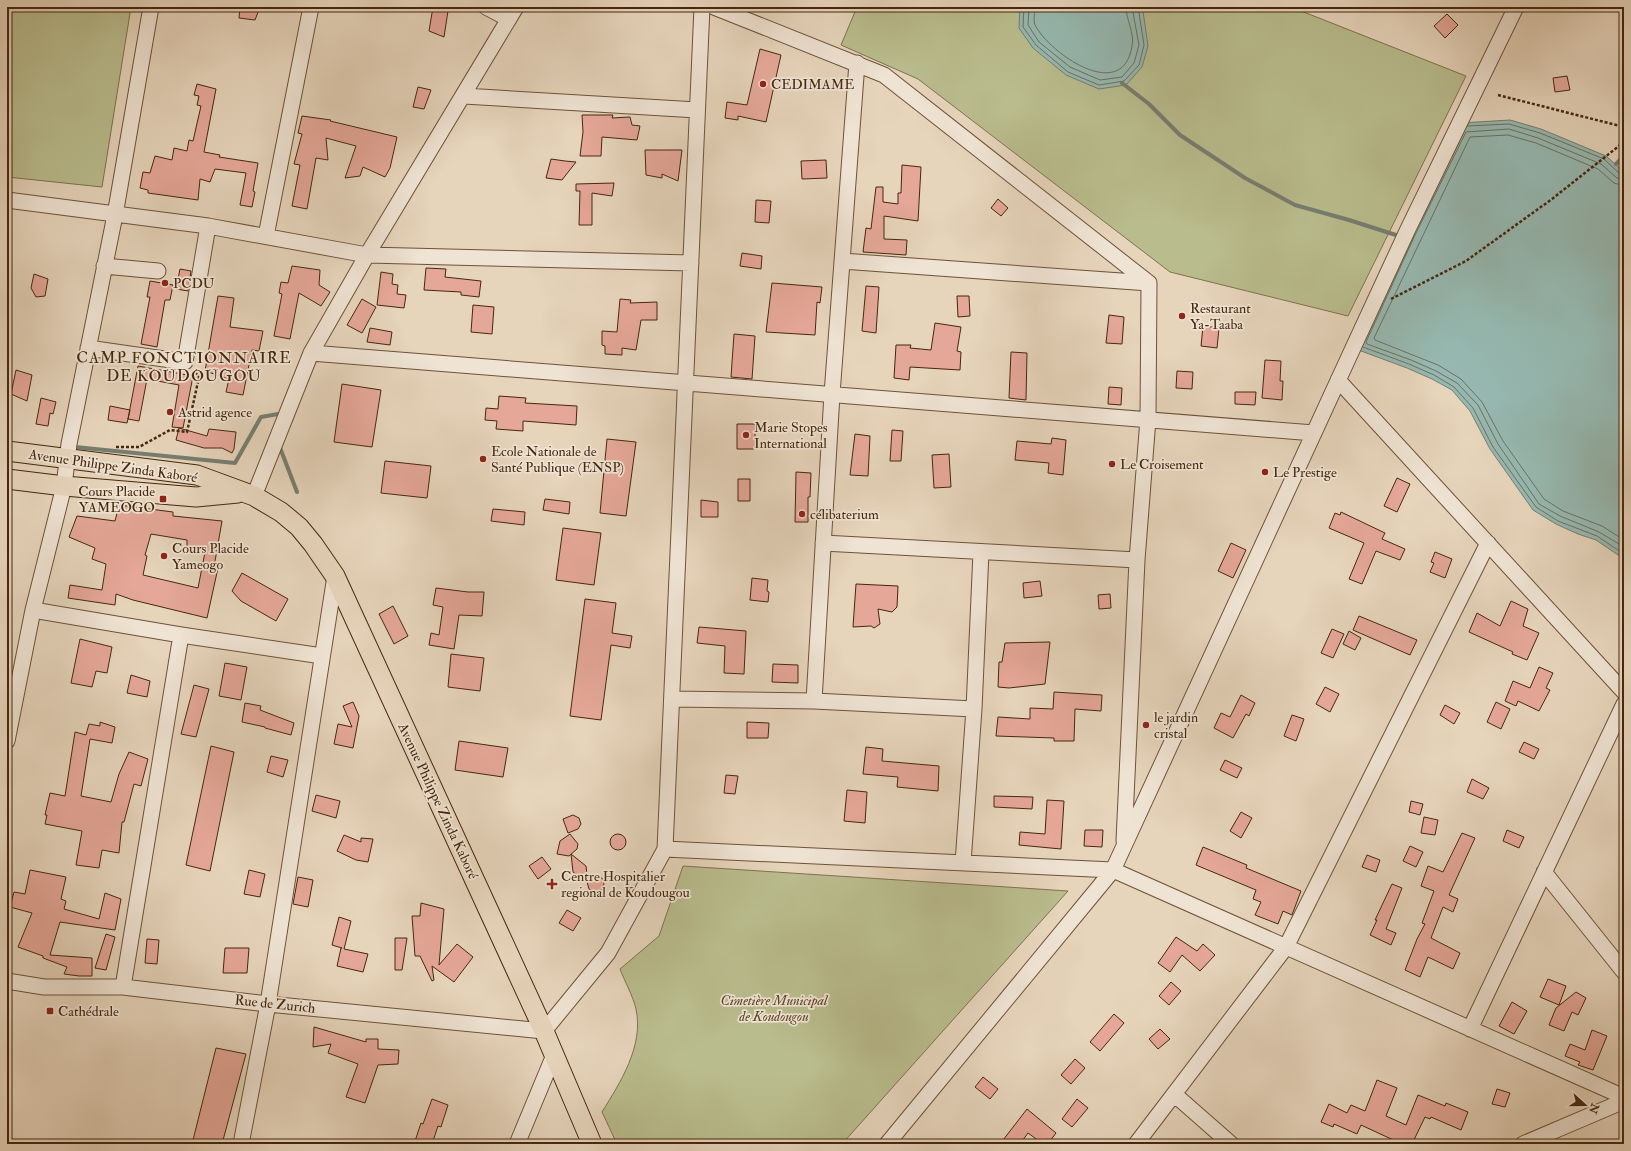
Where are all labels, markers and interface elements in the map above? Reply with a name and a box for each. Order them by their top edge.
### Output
place label: CEDIMAME [771,76,854,93]
marker: CEDIMAME [758,79,768,89]
place label: PCDU [173,275,215,292]
marker: PCDU [160,278,170,288]
place label: Restaurant Ya-Taaba [1190,300,1251,333]
marker: Restaurant Ya-Taaba [1177,311,1187,321]
district label: CAMP FONCTIONNAIRE DE KOUDOUGOU [76,348,292,386]
place label: Astrid agence [177,404,252,421]
marker: Astrid agence [165,407,175,417]
place label: Marie Stopes International [754,419,828,452]
marker: Marie Stopes International [741,430,751,440]
place label: Ecole Nationale de Santé Publique (ENSP) [491,443,624,476]
street label: Avenue Philippe Zinda Kaboré [26,446,199,487]
marker: Ecole Nationale de Santé Publique (ENSP) [478,454,488,464]
place label: Le Croisement [1120,456,1204,473]
marker: Le Croisement [1107,459,1117,469]
place label: Le Prestige [1273,464,1337,481]
marker: Le Prestige [1260,467,1270,477]
place label: Cours Placide YAMEOGO [78,483,155,516]
marker: Cours Placide YAMEOGO [158,494,168,504]
place label: célibaterium [810,506,879,523]
marker: célibaterium [797,509,807,519]
place label: Cours Placide Yameogo [172,540,249,573]
marker: Cours Placide Yameogo [159,551,169,561]
place label: le jardin cristal [1154,709,1198,742]
street label: Avenue Philippe Zinda Kaboré [393,719,482,882]
marker: le jardin cristal [1141,720,1151,730]
place label: Centre Hospitalier regional de Koudougou [561,868,690,901]
marker: Centre Hospitalier regional de Koudougou [546,878,558,890]
street label: Rue de Zurich [234,991,317,1017]
park label: Cimetière Municipal de Koudougou [721,992,829,1025]
place label: Cathédrale [58,1003,119,1020]
marker: Cathédrale [45,1006,55,1016]
north arrow [1565,1085,1605,1125]
text: N [1586,1101,1602,1116]

